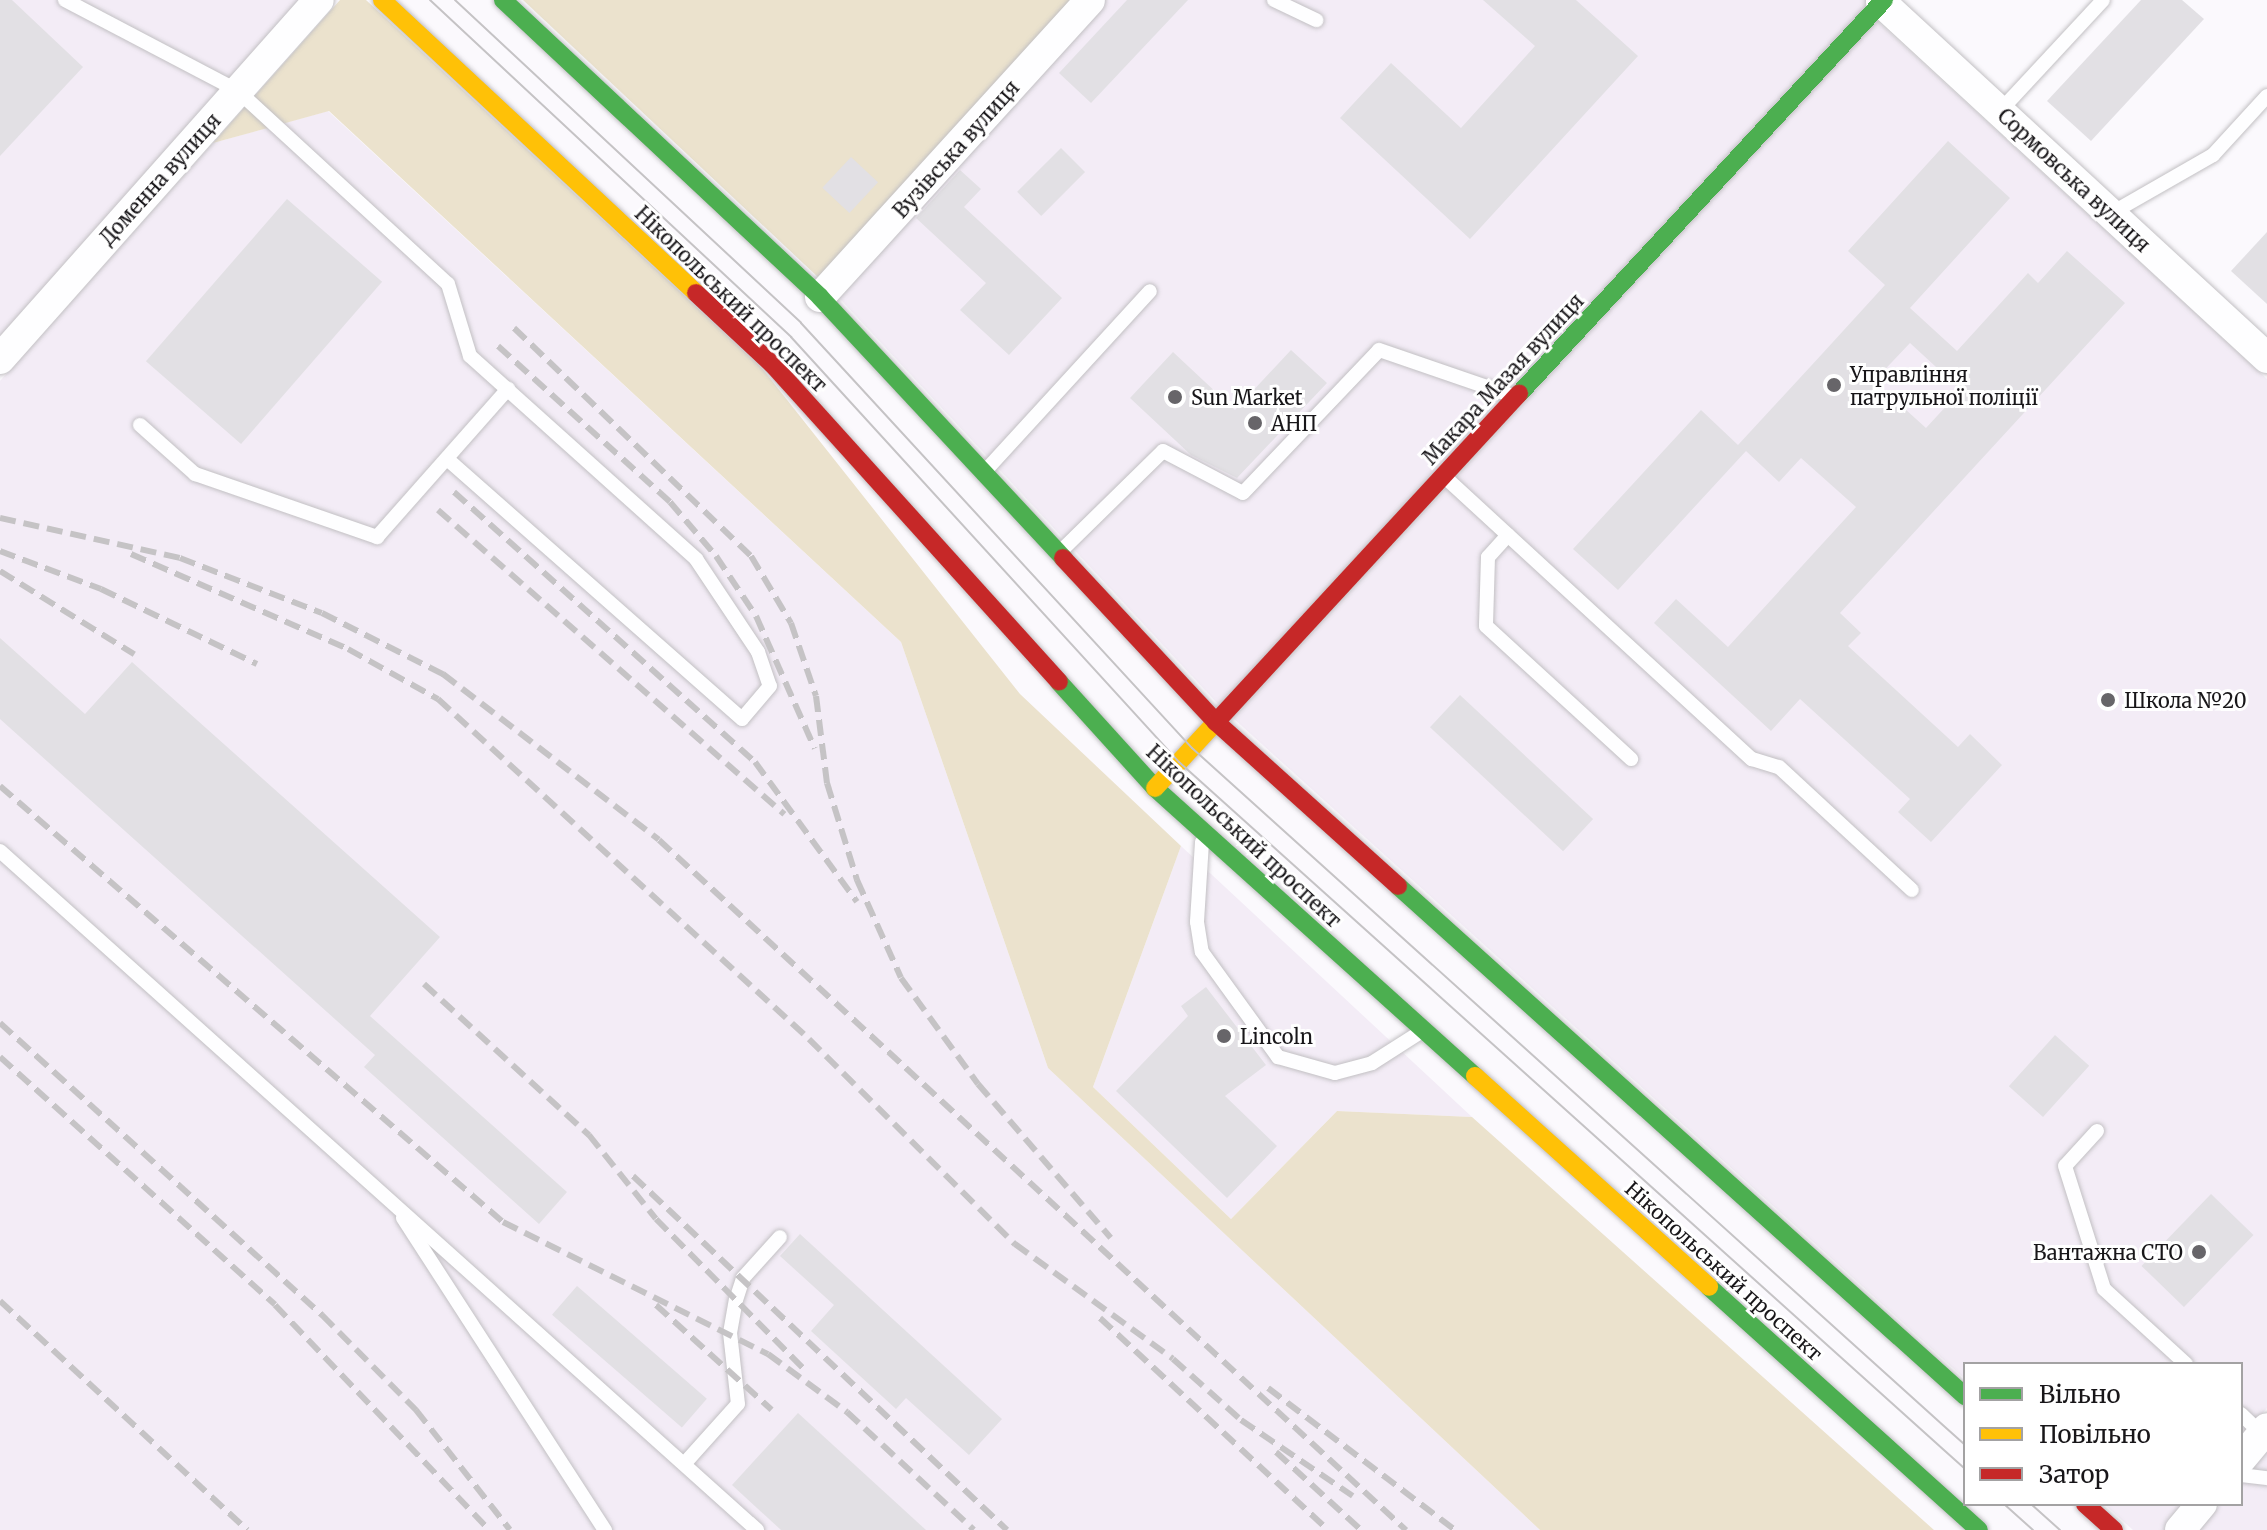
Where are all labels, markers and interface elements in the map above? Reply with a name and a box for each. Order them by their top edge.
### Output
street label: Вузівська вулиця [888,75,1024,223]
street label: Сормовська вулиця [1993,103,2155,257]
street label: Доменна вулиця [95,108,225,250]
street label: Нікопольський проспект [630,201,832,397]
street label: Макара Мазая вулиця [1418,289,1588,469]
place label: Управління патрульної поліції [1850,362,2038,409]
marker: Управління патрульної поліції [1825,376,1843,394]
place label: Sun Market [1191,385,1303,409]
marker: Sun Market [1166,388,1184,406]
place label: АНП [1271,411,1317,435]
marker: АНП [1246,414,1264,432]
place label: Школа №20 [2124,688,2247,712]
marker: Школа №20 [2099,691,2117,709]
street label: Нікопольський проспект [1142,740,1346,932]
place label: Lincoln [1240,1024,1313,1048]
marker: Lincoln [1215,1027,1233,1045]
street label: Нікопольський проспект [1621,1176,1827,1366]
place label: Вантажна СТО [2033,1240,2183,1264]
marker: Вантажна СТО [2190,1243,2208,1261]
legend [1963,1362,2243,1506]
text: Вільно [2039,1379,2121,1410]
text: Повільно [2039,1419,2151,1450]
text: Затор [2039,1459,2109,1490]

